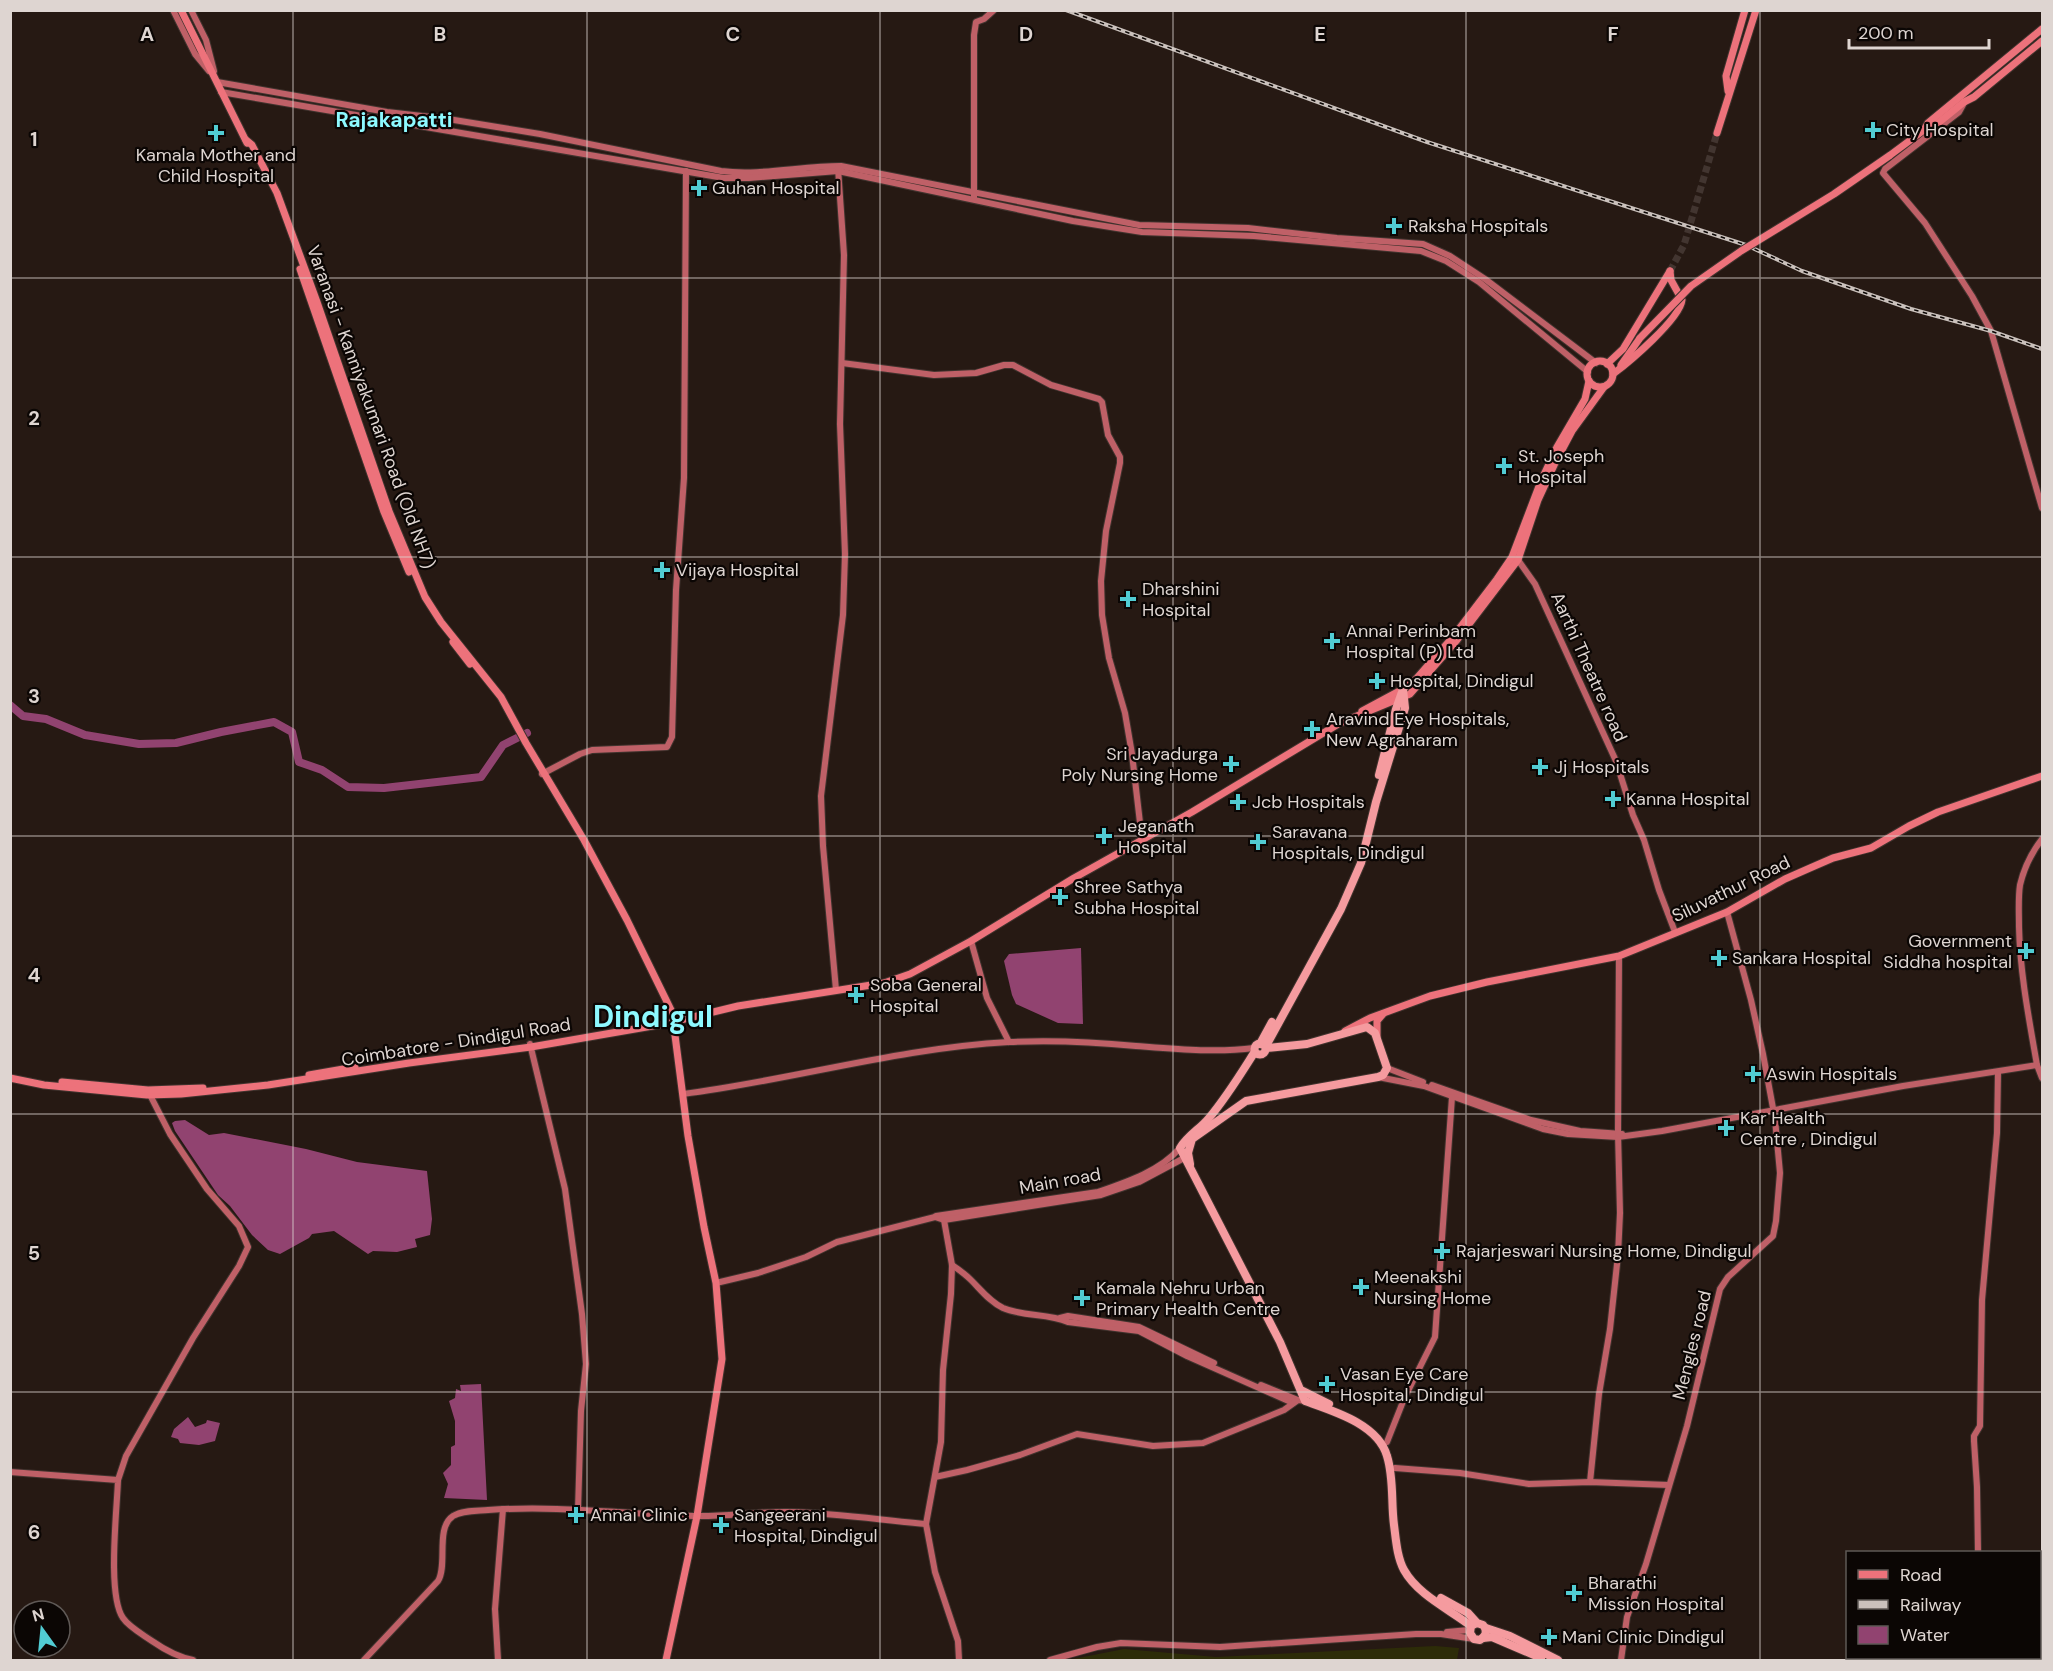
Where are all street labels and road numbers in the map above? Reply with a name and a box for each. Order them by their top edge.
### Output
street label: Varanasi - Kanniyakumari Road (Old NH7) [301,242,441,572]
street label: Aarthi Theatre road [1545,588,1633,746]
street label: Siluvathur Road [1668,850,1794,928]
street label: Coimbatore - Dindigul Road [340,1012,572,1072]
street label: Main road [1017,1162,1103,1200]
street label: Mengles road [1667,1288,1717,1402]

